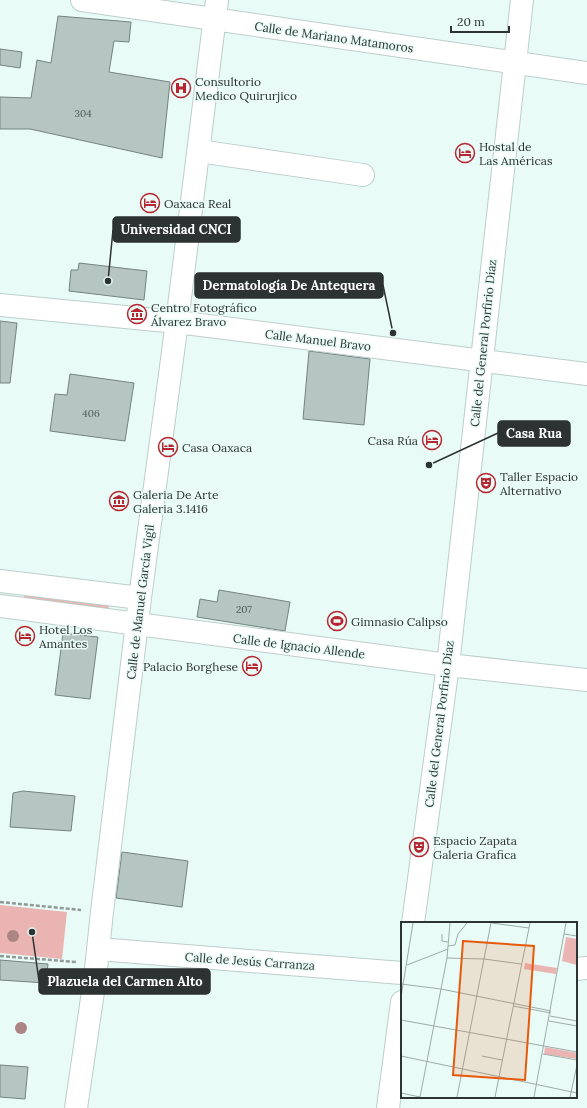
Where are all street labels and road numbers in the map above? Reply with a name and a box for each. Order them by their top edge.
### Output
street label: Calle de Mariano Matamoros [254,18,415,56]
street label: Calle del General Porfirio Díaz [467,259,499,427]
street label: Calle Manuel Bravo [264,326,372,354]
street label: Calle de Manuel García Vigil [123,524,157,680]
street label: Calle de Ignacio Allende [232,630,366,662]
street label: Calle del General Porfirio Díaz [421,640,457,808]
street label: Calle de Jesús Carranza [184,949,316,973]

